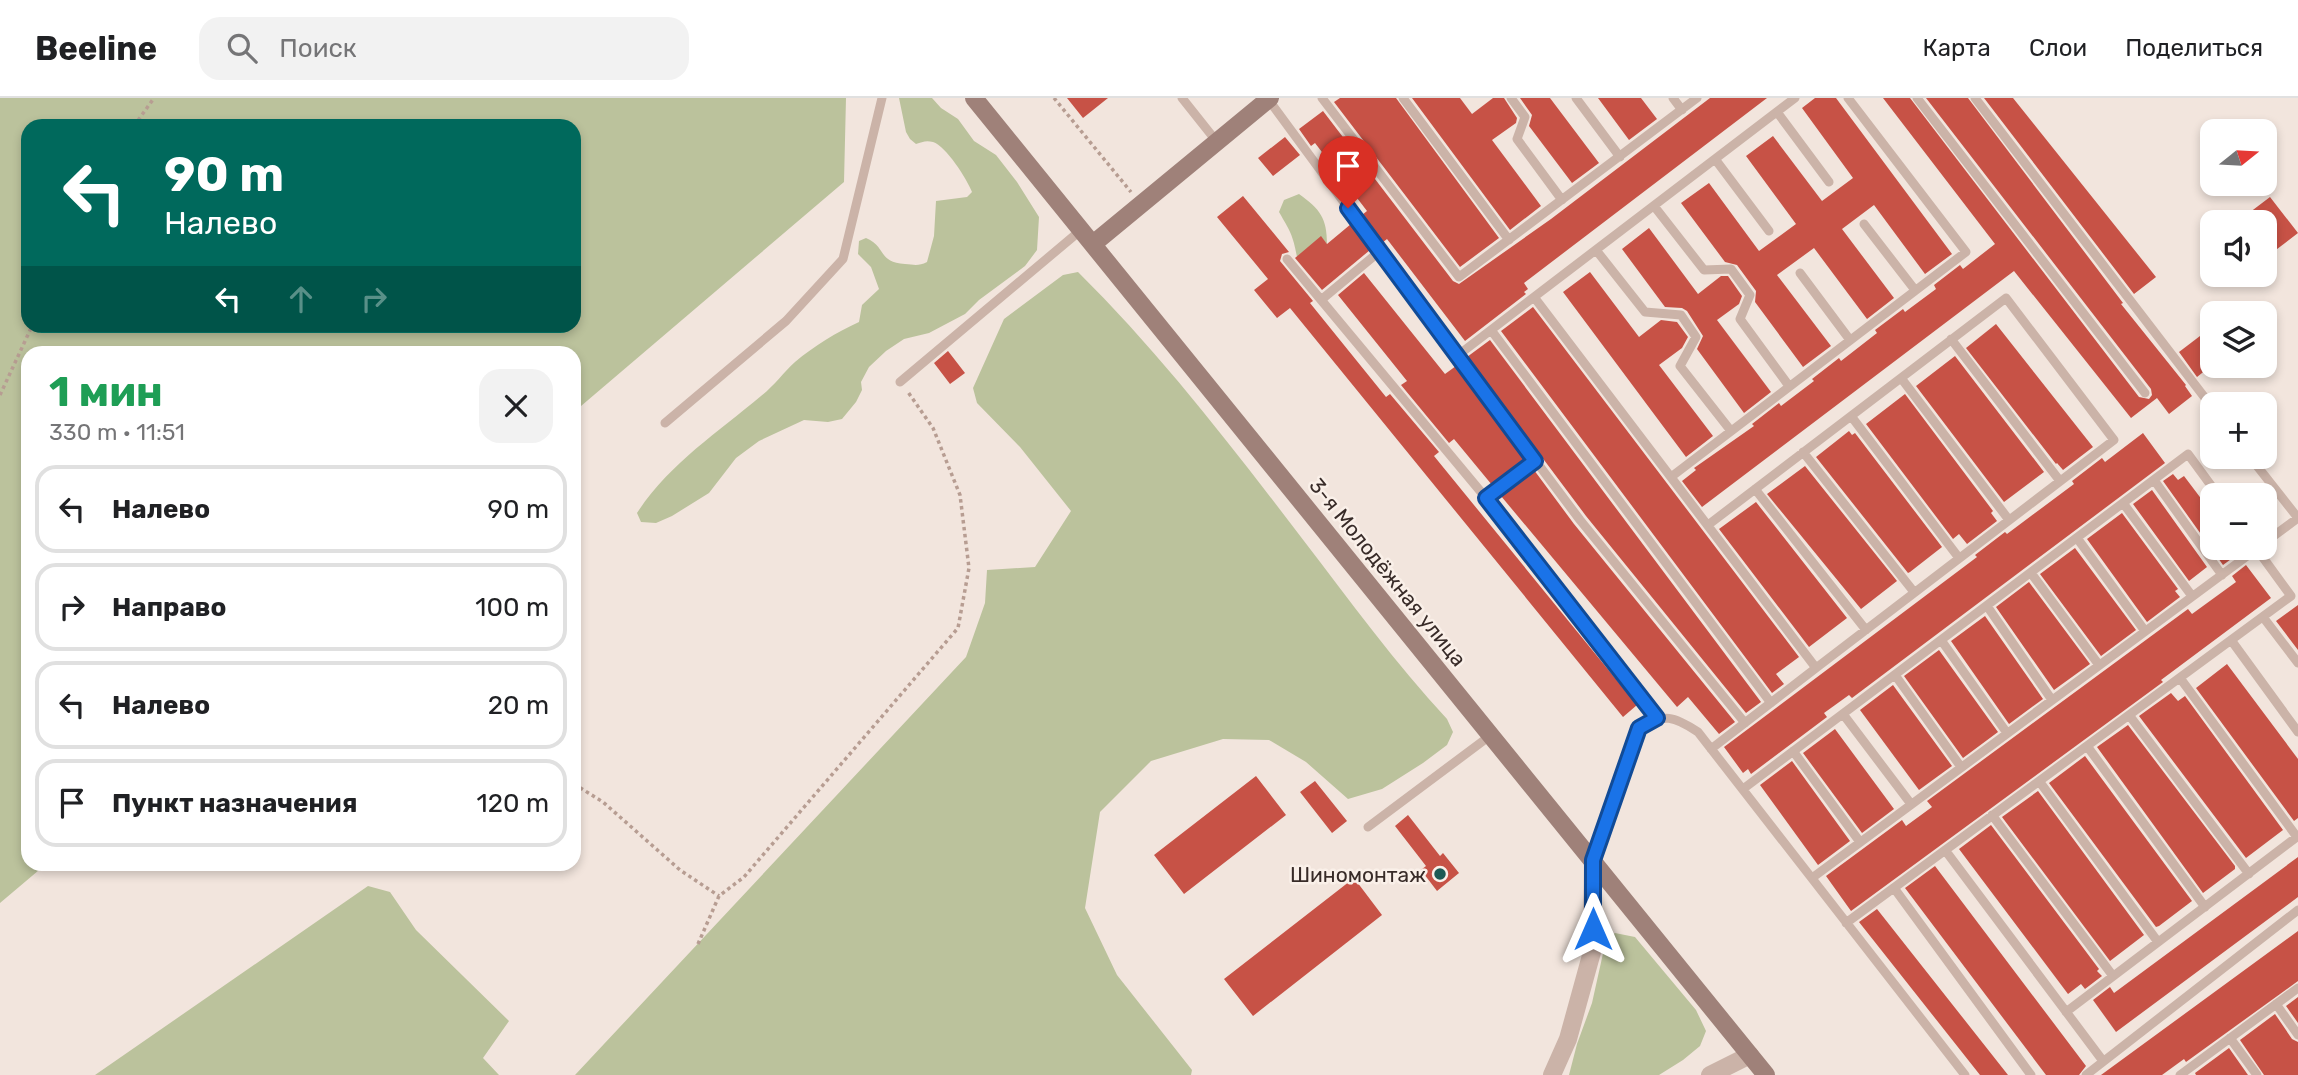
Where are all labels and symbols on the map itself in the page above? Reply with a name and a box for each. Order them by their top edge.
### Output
north arrow [2200,119,2277,196]
pin [1318,136,1378,208]
street label: 3-я Молодёжная улица [1304,473,1472,671]
place label: Шиномонтаж [1290,862,1426,887]
marker: Шиномонтаж [1432,866,1448,882]
position arrow [1556,892,1630,966]

